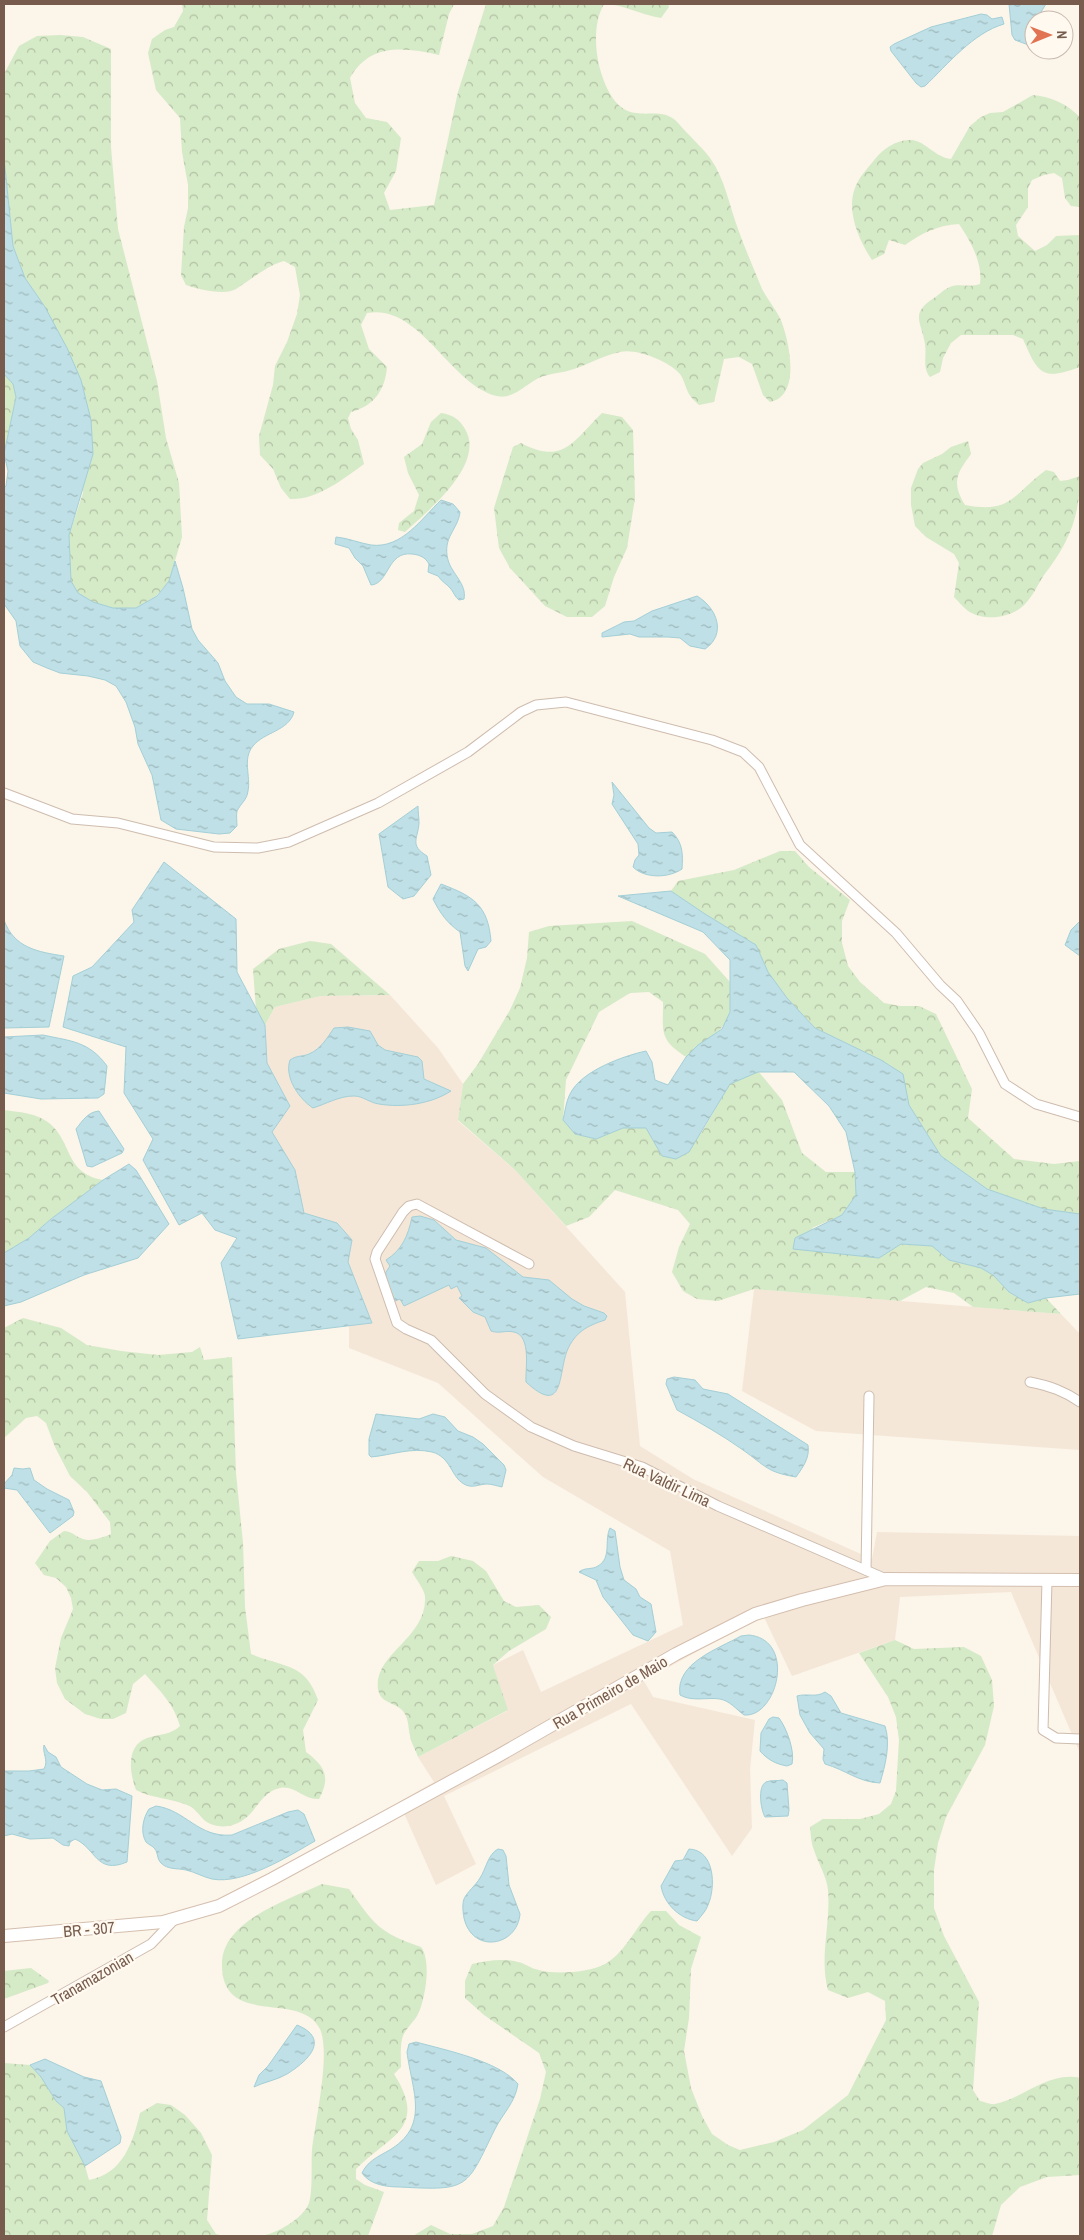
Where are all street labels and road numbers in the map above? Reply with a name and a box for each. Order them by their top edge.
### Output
street label: Rua Valdir Lima [620,1452,715,1512]
street label: Rua Primeiro de Maio [549,1650,671,1734]
street label: BR - 307 [62,1916,116,1942]
street label: Tranamazonian [47,1946,137,2010]

